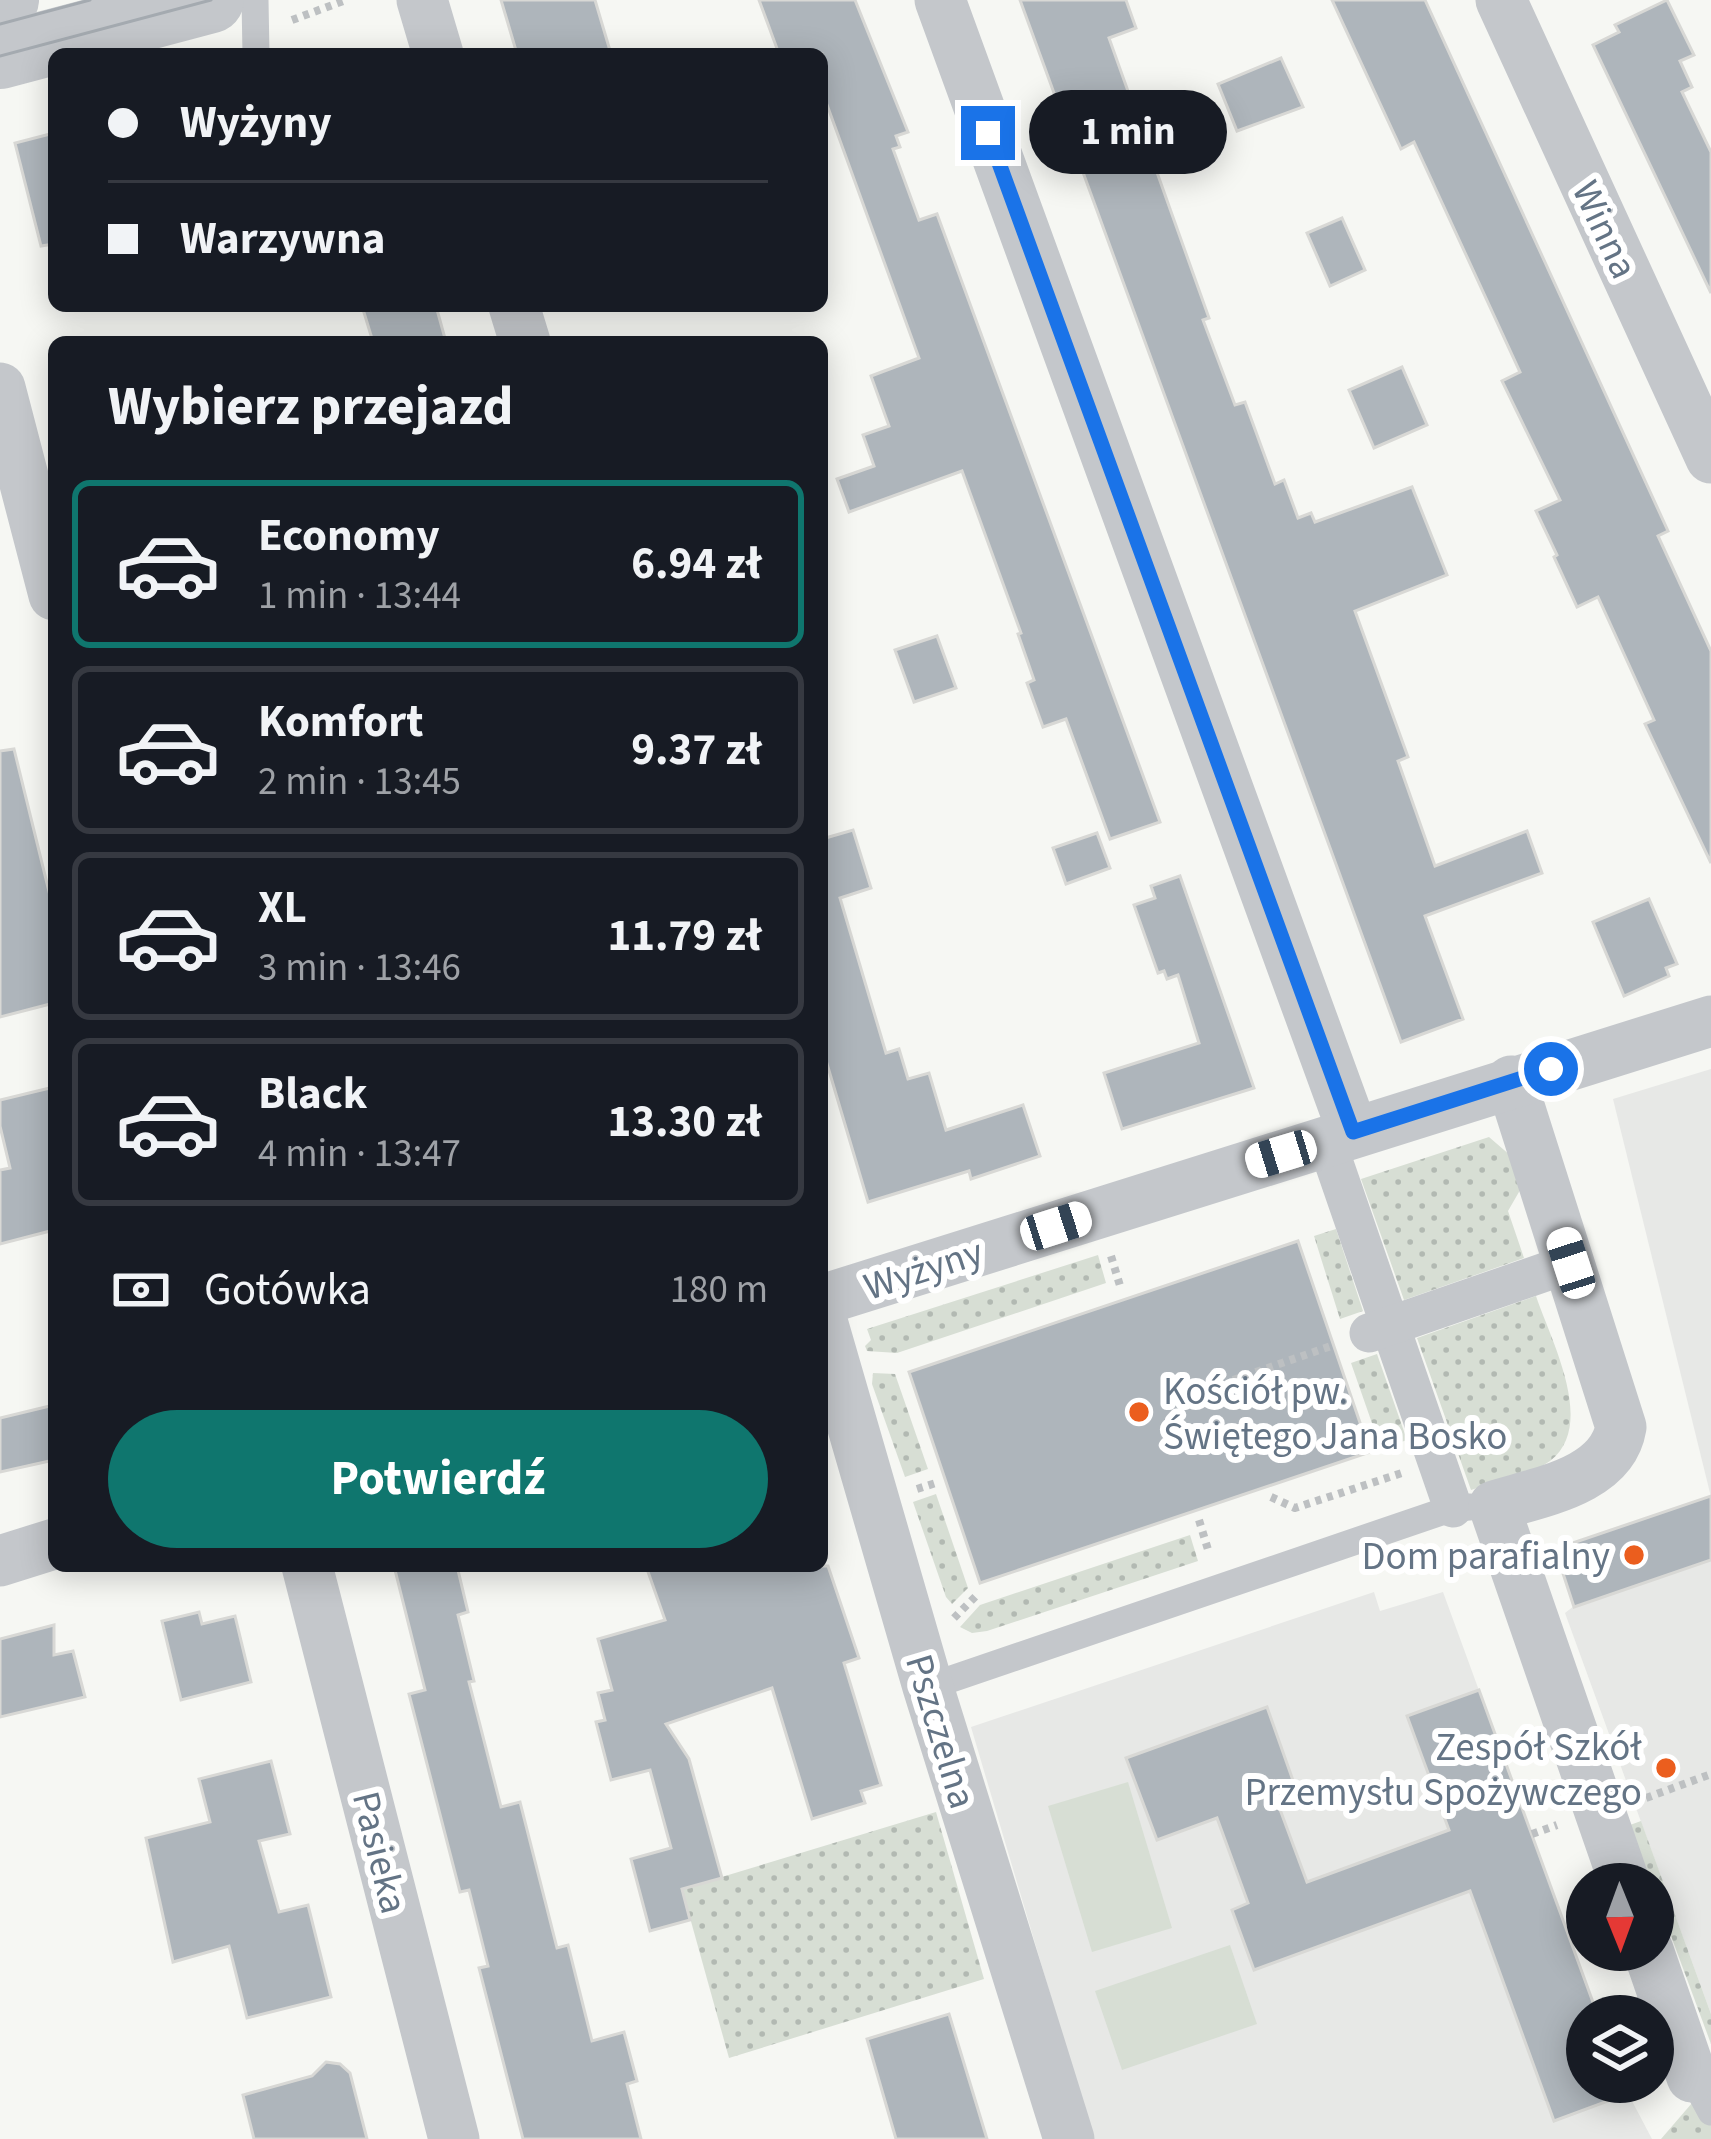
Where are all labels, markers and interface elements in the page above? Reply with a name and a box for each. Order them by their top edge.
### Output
text: Wyżyny [180,91,332,155]
callout: 1 min [1030,91,1228,175]
text: 1 min [1081,104,1175,160]
route end [961,106,1015,160]
street label: Winna [1557,172,1651,288]
text: Warzywna [180,207,385,271]
text: Wybierz przejazd [108,369,514,446]
text: Economy [258,504,440,568]
icon: car [114,510,222,618]
text: 6.94 zł [631,532,762,596]
text: 1 min · 13:44 [258,568,461,624]
text: Komfort [258,690,423,754]
icon: car [114,696,222,804]
text: 9.37 zł [631,718,762,782]
text: 2 min · 13:45 [258,754,461,810]
text: XL [258,876,307,940]
icon: car [114,882,222,990]
text: 11.79 zł [608,904,762,968]
text: 3 min · 13:46 [258,940,461,996]
route start [1524,1042,1578,1096]
text: Black [258,1062,368,1126]
icon: car [114,1068,222,1176]
text: 13.30 zł [608,1090,762,1154]
text: 4 min · 13:47 [258,1126,461,1182]
car [1241,1126,1321,1182]
car [1016,1198,1096,1254]
car [1543,1223,1599,1303]
street label: Wyżyny [857,1224,990,1315]
icon: cash [108,1257,174,1323]
text: Gotówka [204,1258,371,1322]
text: 180 m [670,1262,768,1318]
place label: Kościół pw. Świętego Jana Bosko [1163,1364,1507,1465]
marker: Kościół pw. Świętego Jana Bosko [1126,1399,1152,1425]
button: Potwierdź [108,1410,768,1548]
place label: Dom parafialny [1362,1529,1610,1585]
marker: Dom parafialny [1621,1542,1647,1568]
street label: Pszczelna [890,1648,990,1816]
place label: Zespół Szkół Przemysłu Spożywczego [1244,1720,1642,1821]
marker: Zespół Szkół Przemysłu Spożywczego [1653,1755,1679,1781]
street label: Pasieka [337,1786,421,1919]
north arrow [1566,1863,1674,1971]
map controls [1566,1863,1674,2103]
button: layers [1566,1995,1674,2103]

